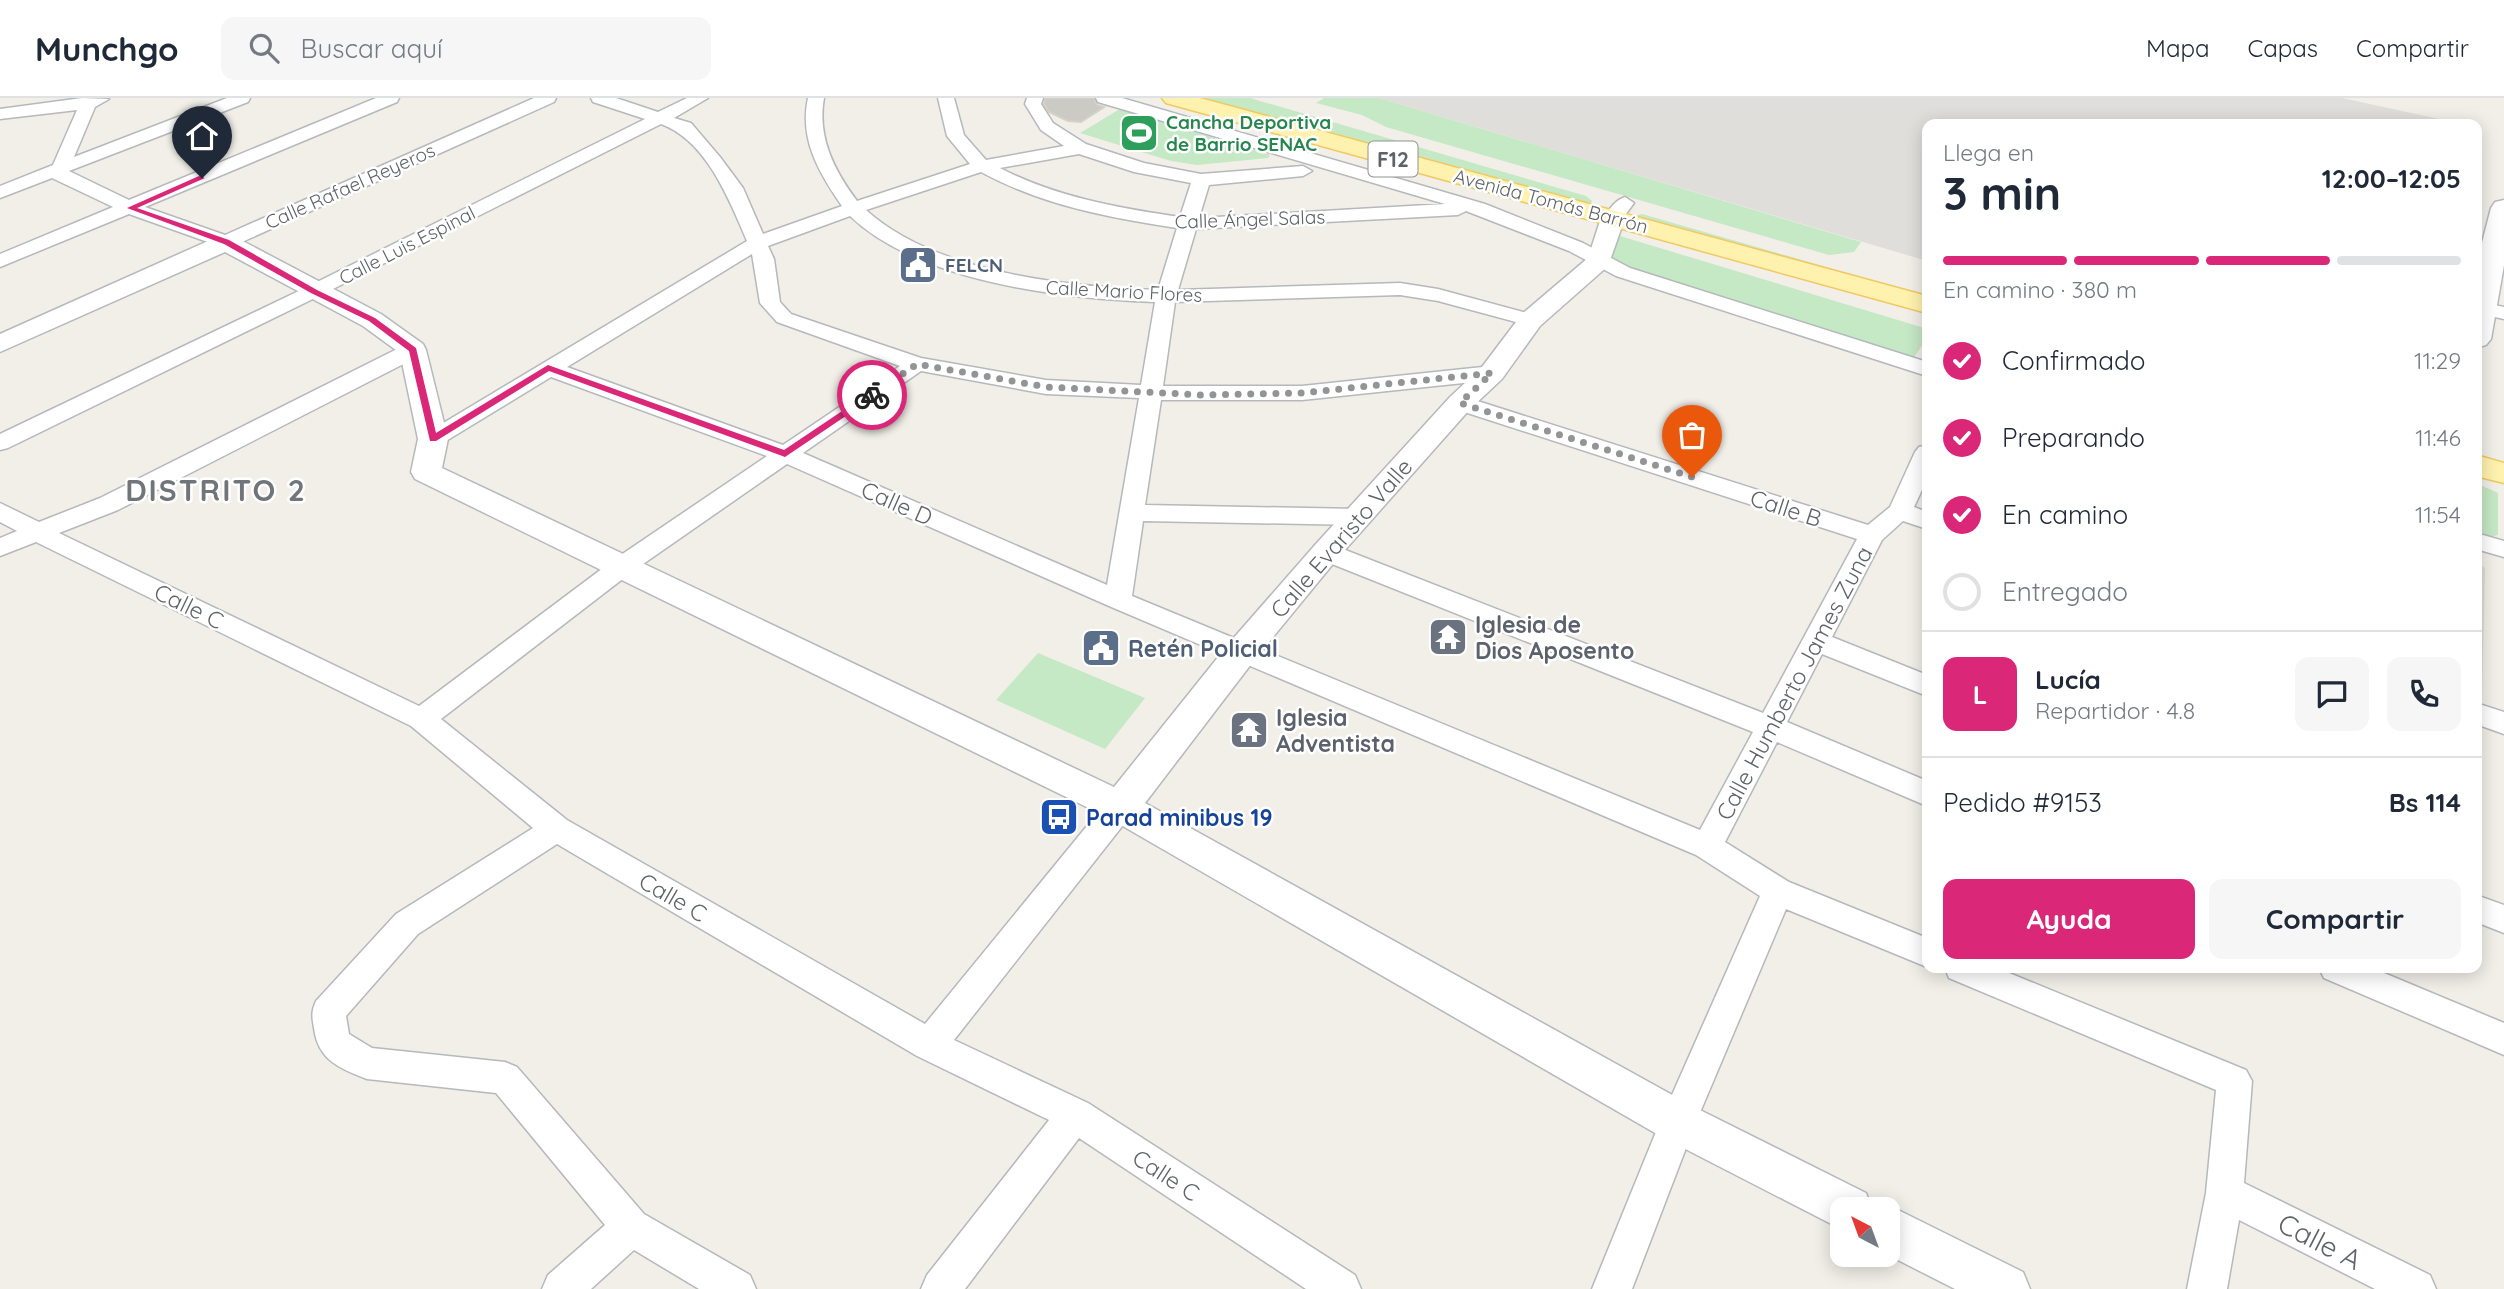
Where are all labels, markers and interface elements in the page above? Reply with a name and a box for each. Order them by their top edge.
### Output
search box [221,17,711,80]
text: Munchgo [35,28,179,69]
icon: search [245,29,283,67]
text: Buscar aquí [301,32,443,65]
text: Mapa [2146,33,2210,63]
text: Capas [2248,33,2318,63]
text: Compartir [2356,33,2469,63]
pin [172,106,232,178]
place label: Cancha Deportiva de Barrio SENAC [1166,110,1331,156]
sports icon: Cancha Deportiva de Barrio SENAC [1118,112,1160,154]
icon: home [183,117,221,155]
street label: Calle Rafael Reyeros [261,138,439,234]
text: Llega en [1943,138,2034,167]
road number: F12 [1368,141,1418,176]
text: 12:00–12:05 [2322,162,2461,195]
street label: Avenida Tomás Barrón [1451,163,1651,239]
text: 3 min [1943,164,2061,222]
street label: Calle Luis Espinal [335,200,479,290]
street label: Calle Ángel Salas [1174,204,1326,234]
public building icon: FELCN [897,244,939,286]
place label: FELCN [945,253,1003,277]
street label: Calle Mario Flores [1045,275,1203,307]
text: En camino · 380 m [1943,275,2137,304]
icon: check [1943,342,1981,380]
text: Confirmado [2002,344,2146,377]
text: 11:29 [2414,346,2461,375]
courier [837,360,907,430]
icon: bike [853,376,891,414]
pin [1662,405,1722,477]
icon: bag [1673,416,1711,454]
icon: check [1943,419,1981,457]
text: Preparando [2002,421,2145,454]
text: 11:46 [2415,423,2461,452]
street label: Calle Evaristo Valle [1264,452,1418,624]
district label: DISTRITO 2 [125,471,307,509]
street label: Calle D [857,474,937,532]
street label: Calle B [1747,483,1825,533]
icon: check [1943,496,1981,534]
text: En camino [2002,498,2128,531]
text: 11:54 [2415,500,2461,529]
street label: Calle Humberto James Zuna [1709,541,1879,825]
text: Entregado [2002,575,2128,608]
street label: Calle C [150,577,228,635]
place label: Iglesia de Dios Aposento [1475,610,1634,665]
temple icon: Iglesia de Dios Aposento [1427,616,1469,658]
public building icon: Retén Policial [1080,627,1122,669]
place label: Retén Policial [1128,634,1278,663]
button: chat [2295,657,2369,731]
button: phone [2387,657,2461,731]
text: Lucía [2035,663,2101,696]
text: L [1973,678,1987,711]
text: Repartidor · 4.8 [2035,696,2195,725]
place label: Iglesia Adventista [1276,703,1395,758]
temple icon: Iglesia Adventista [1228,709,1270,751]
text: Pedido #9153 [1943,786,2102,819]
text: Bs 114 [2389,786,2461,819]
bus stop icon: Parad minibus 19 [1038,796,1080,838]
place label: Parad minibus 19 [1086,803,1272,832]
street label: Calle C [634,866,712,928]
button: Ayuda [1943,879,2195,959]
button: Compartir [2209,879,2461,959]
street label: Calle C [1127,1143,1205,1207]
north arrow [1830,1197,1900,1267]
map controls [1830,1197,1900,1267]
street label: Calle A [2272,1205,2368,1277]

